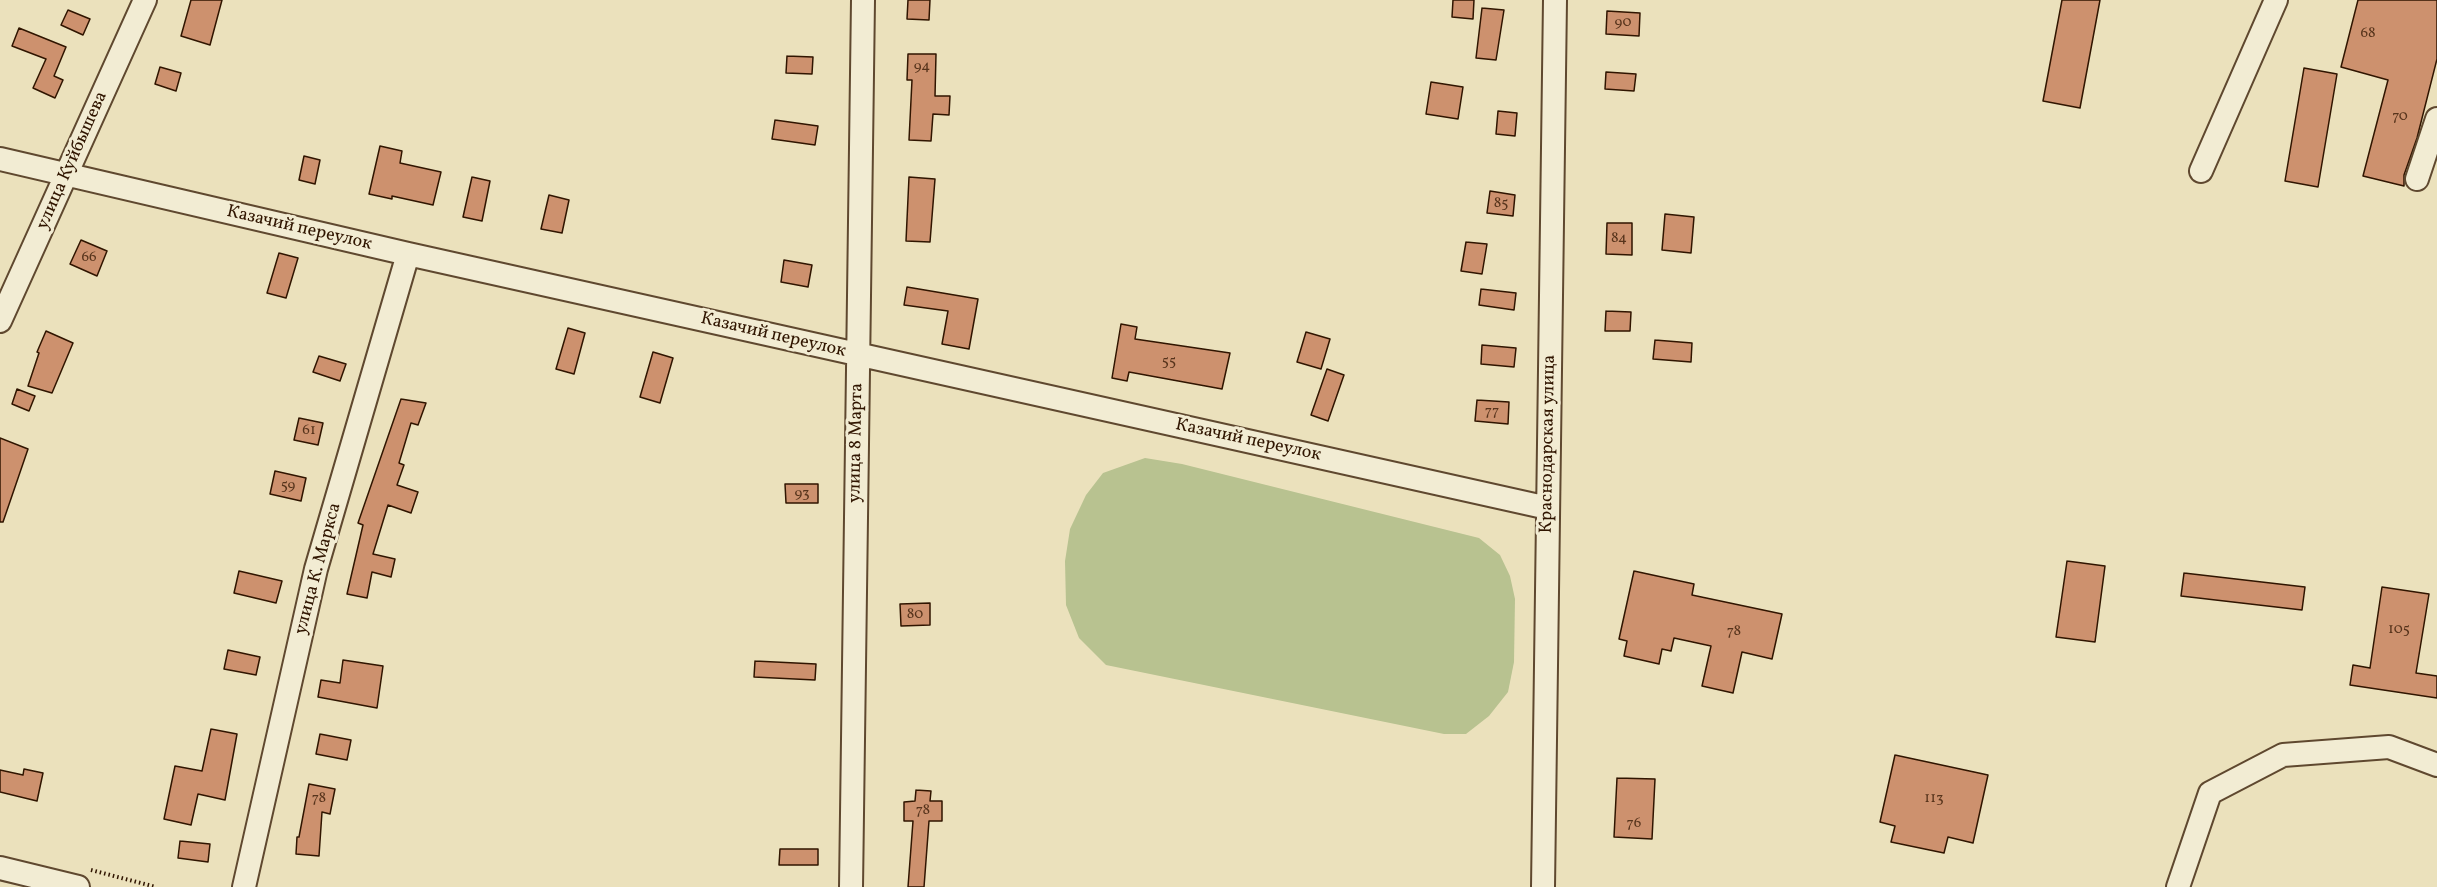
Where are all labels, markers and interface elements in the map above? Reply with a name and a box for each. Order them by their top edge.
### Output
house number: 90 [1614,14,1632,32]
house number: 68 [2360,25,2376,43]
house number: 94 [914,58,930,76]
street label: улица Куйбышева [33,88,113,234]
house number: 70 [2392,108,2408,126]
house number: 85 [1494,195,1508,213]
street label: Казачий переулок [224,202,374,256]
house number: 84 [1611,230,1627,248]
house number: 66 [81,249,97,267]
street label: Казачий переулок [698,309,848,363]
house number: 55 [1162,353,1176,371]
street label: Краснодарская улица [1537,354,1561,534]
street label: улица 8 Марта [845,383,869,503]
house number: 77 [1485,403,1499,421]
street label: Казачий переулок [1173,415,1323,467]
house number: 61 [302,422,316,440]
house number: 59 [281,477,295,495]
house number: 93 [794,485,810,503]
street label: улица К. Маркса [291,501,347,637]
house number: 80 [907,606,923,624]
house number: 105 [2388,621,2410,639]
house number: 78 [1727,623,1741,641]
house number: 78 [312,790,326,808]
house number: 113 [1924,790,1944,808]
house number: 78 [916,802,930,820]
house number: 76 [1627,815,1641,833]

